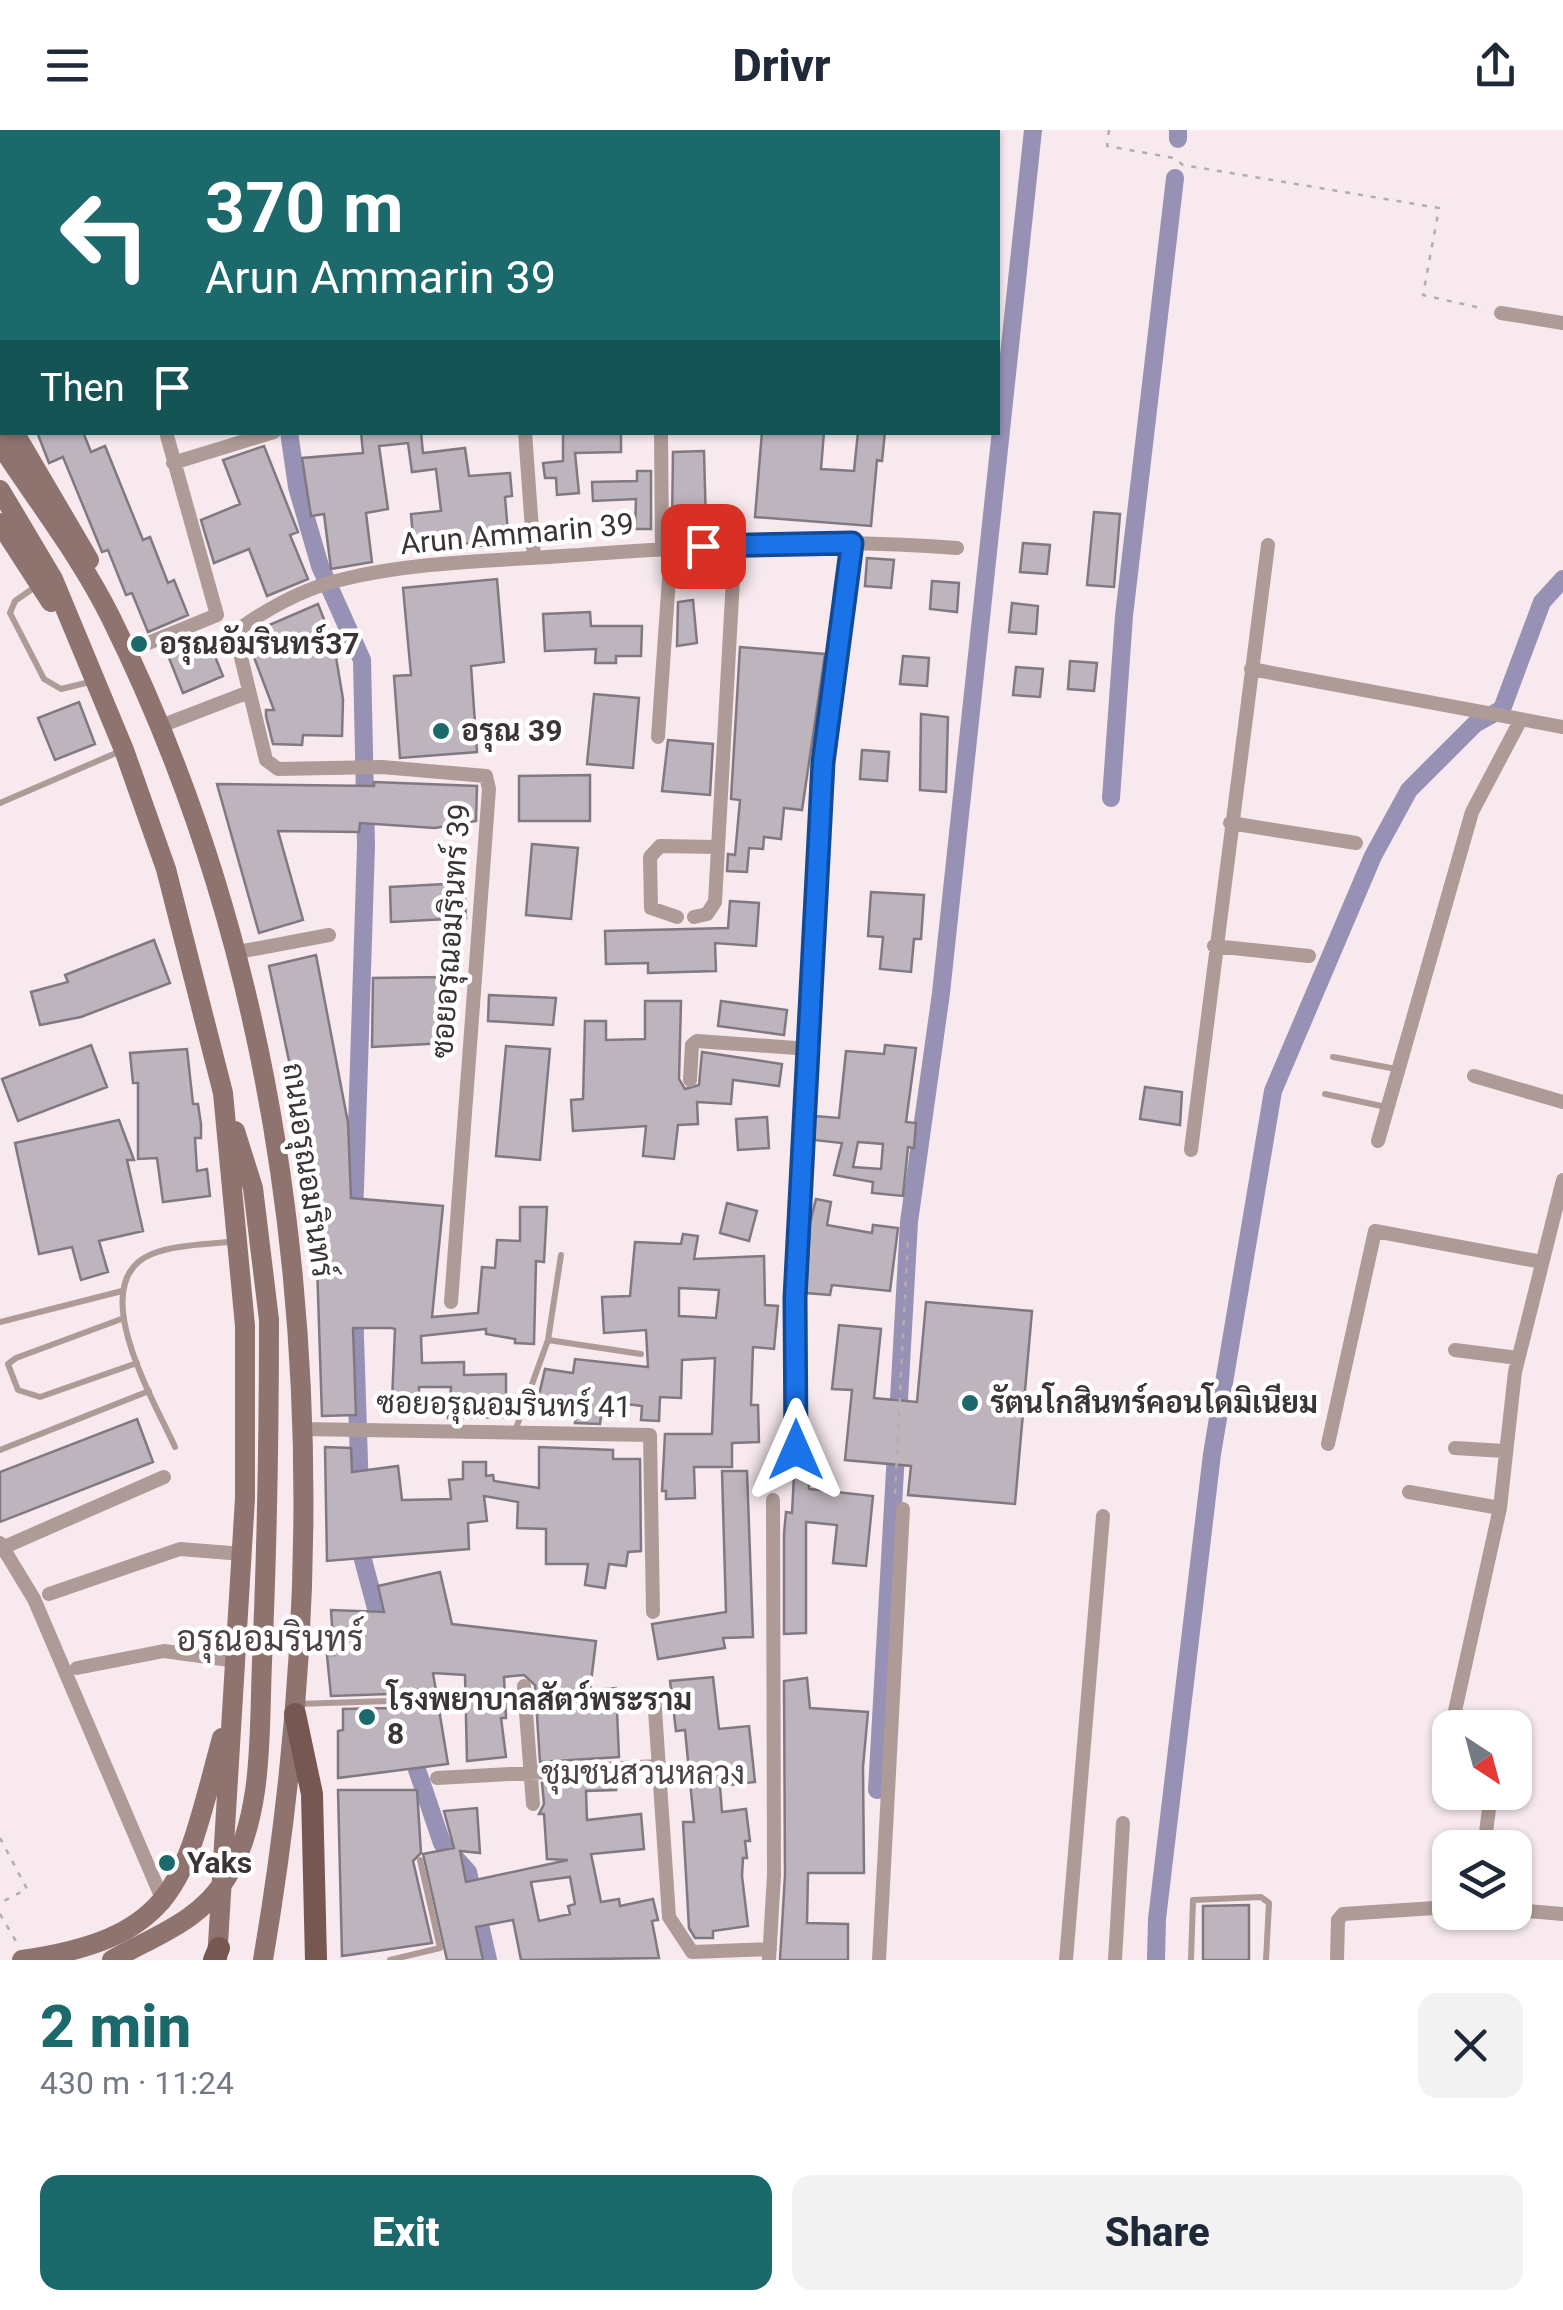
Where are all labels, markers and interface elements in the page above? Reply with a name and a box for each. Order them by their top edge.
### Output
icon: menu [40,38,95,93]
icon: share [1468,38,1523,93]
text: Drivr [733,39,830,92]
text: 370 m [205,167,404,249]
icon: left [40,170,170,300]
text: Arun Ammarin 39 [205,251,556,304]
icon: arrive [145,360,200,415]
text: Then [40,366,125,410]
pin [661,504,746,589]
street label: Arun Ammarin 39 [399,506,635,561]
icon: arrive [676,519,731,574]
place label: อรุณอัมรินทร์37 [159,624,360,665]
marker: อรุณอัมรินทร์37 [128,633,150,655]
place label: อรุณ 39 [461,713,562,752]
marker: อรุณ 39 [430,720,452,742]
street label: ซอยอรุณอมรินทร์ 39 [422,802,481,1060]
street label: ถนนอรุณอมรินทร์ [272,1060,343,1280]
place label: รัตนโกสินทร์คอนโดมิเนียม [990,1382,1318,1420]
street label: ซอยอรุณอมรินทร์ 41 [376,1383,632,1428]
marker: รัตนโกสินทร์คอนโดมิเนียม [959,1392,981,1414]
position arrow [744,1398,848,1502]
district label: อรุณอมรินทร์ [176,1616,364,1663]
place label: โรงพยาบาลสัตว์พระราม 8 [385,1679,692,1751]
marker: โรงพยาบาลสัตว์พระราม 8 [356,1706,378,1728]
north arrow [1432,1710,1532,1810]
map controls [1432,1710,1532,1930]
district label: ชุมชนสวนหลวง [541,1754,745,1795]
button: layers [1432,1830,1532,1930]
place label: Yaks [187,1845,252,1880]
marker: Yaks [156,1852,178,1874]
text: 2 min [40,1991,191,2062]
button: close [1418,1993,1523,2098]
text: 430 m · 11:24 [40,2064,234,2102]
button: Exit [40,2175,772,2290]
button: Share [792,2175,1523,2290]

